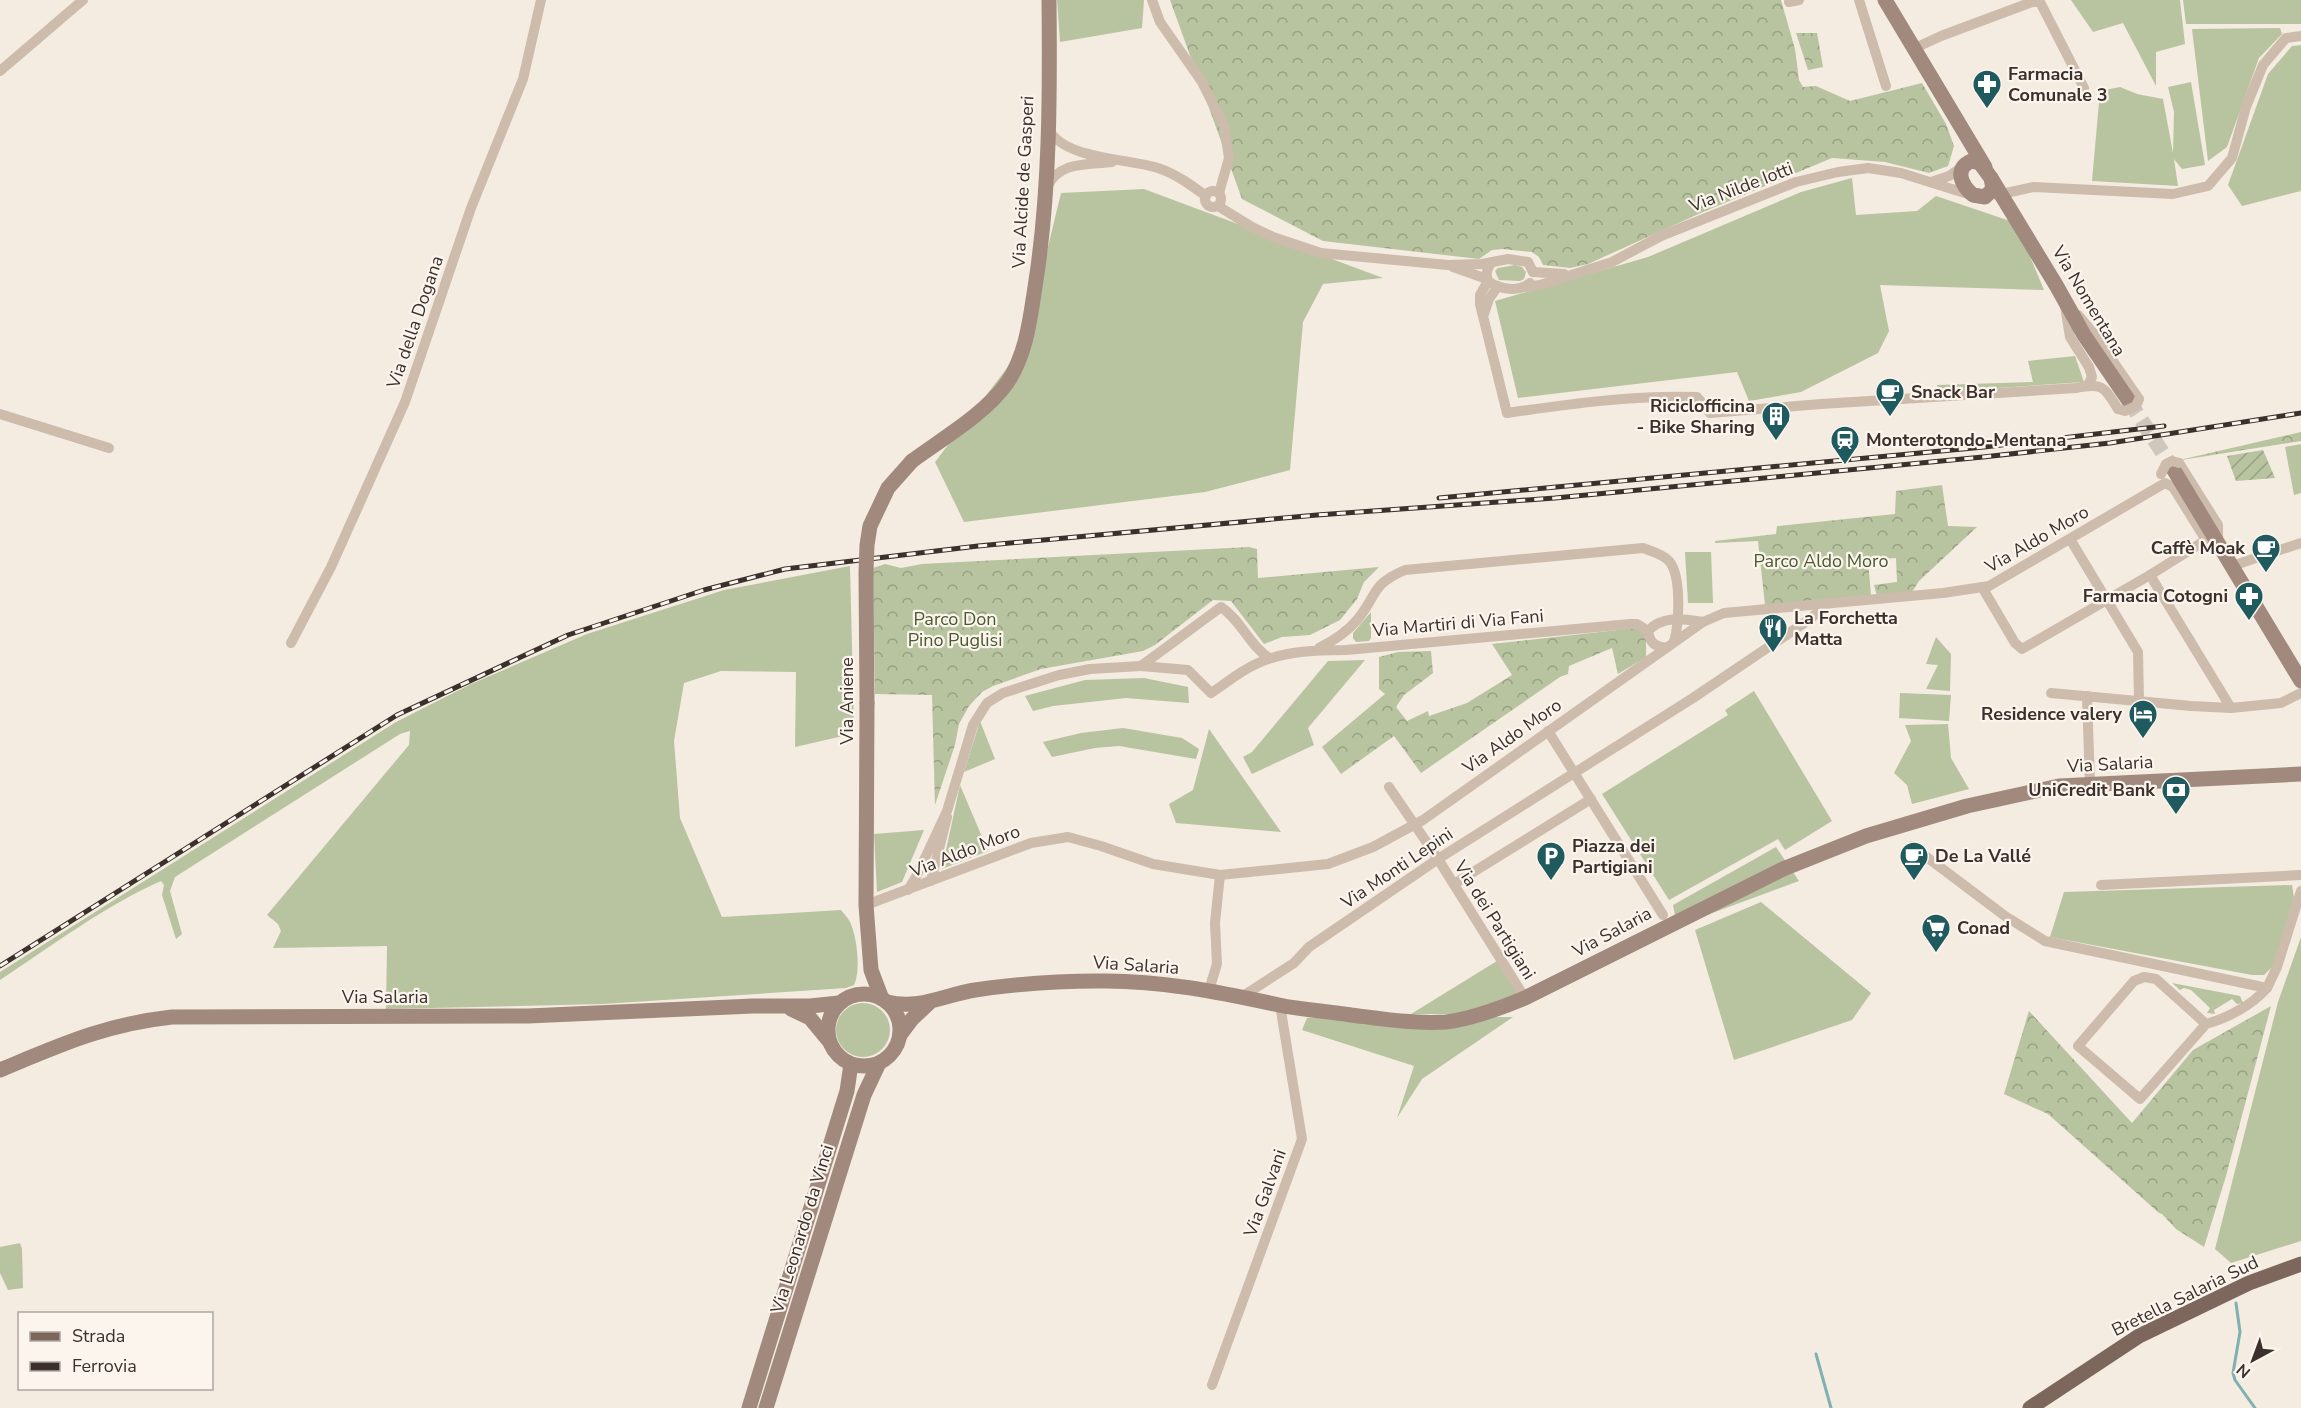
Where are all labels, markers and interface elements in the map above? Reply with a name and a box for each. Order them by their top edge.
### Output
place label: Farmacia Comunale 3 [2008,62,2108,107]
pharmacy icon: Farmacia Comunale 3 [1971,68,2003,110]
street label: Via Alcide de Gasperi [1006,95,1040,270]
street label: Via Nilde Iotti [1685,156,1796,218]
street label: Via Nomentana [2046,240,2131,361]
street label: Via della Dogana [381,252,449,392]
cafe icon: Snack Bar [1874,376,1906,418]
place label: Snack Bar [1911,380,1995,404]
place label: Riciclofficina - Bike Sharing [1636,394,1755,439]
building icon: Riciclofficina - Bike Sharing [1760,400,1792,442]
station icon: Monterotondo-Mentana [1829,424,1861,466]
place label: Monterotondo-Mentana [1866,428,2066,452]
street label: Via Aldo Moro [1980,500,2093,579]
cafe icon: Caffè Moak [2250,532,2282,574]
place label: Caffè Moak [2151,536,2245,560]
park label: Parco Aldo Moro [1754,549,1888,573]
pharmacy icon: Farmacia Cotogni [2233,580,2265,622]
place label: Farmacia Cotogni [2083,584,2228,608]
street label: Via Martiri di Via Fani [1370,604,1545,643]
place label: La Forchetta Matta [1794,606,1898,651]
park label: Parco Don Pino Puglisi [908,607,1002,652]
restaurant icon: La Forchetta Matta [1757,612,1789,654]
street label: Via Aniene [835,657,859,746]
street label: Via Aldo Moro [1457,693,1566,780]
hotel icon: Residence valery [2127,698,2159,740]
place label: Residence valery [1981,702,2123,726]
street label: Via Salaria [2065,750,2154,778]
bank icon: UniCredit Bank [2160,774,2192,816]
place label: UniCredit Bank [2028,778,2155,802]
street label: Via Aldo Moro [906,819,1023,883]
street label: Via Monti Lepini [1336,822,1458,915]
place label: Piazza dei Partigiani [1572,834,1655,879]
parking icon: Piazza dei Partigiani [1535,840,1567,882]
cafe icon: De La Vallé [1898,840,1930,882]
place label: De La Vallé [1935,844,2031,868]
street label: Via dei Partigiani [1448,855,1541,984]
street label: Via Salaria [1567,901,1656,963]
supermarket icon: Conad [1920,912,1952,954]
place label: Conad [1957,916,2010,940]
street label: Via Salaria [1091,950,1180,980]
street label: Via Salaria [341,985,428,1009]
street label: Via Leonardo da Vinci [765,1142,839,1317]
street label: Via Galvani [1238,1146,1292,1241]
street label: Bretella Salaria Sud [2108,1250,2262,1342]
legend [18,1312,213,1390]
text: Strada [72,1324,125,1348]
north arrow [2223,1330,2283,1390]
text: Ferrovia [72,1354,137,1378]
text: N [2232,1358,2256,1383]

